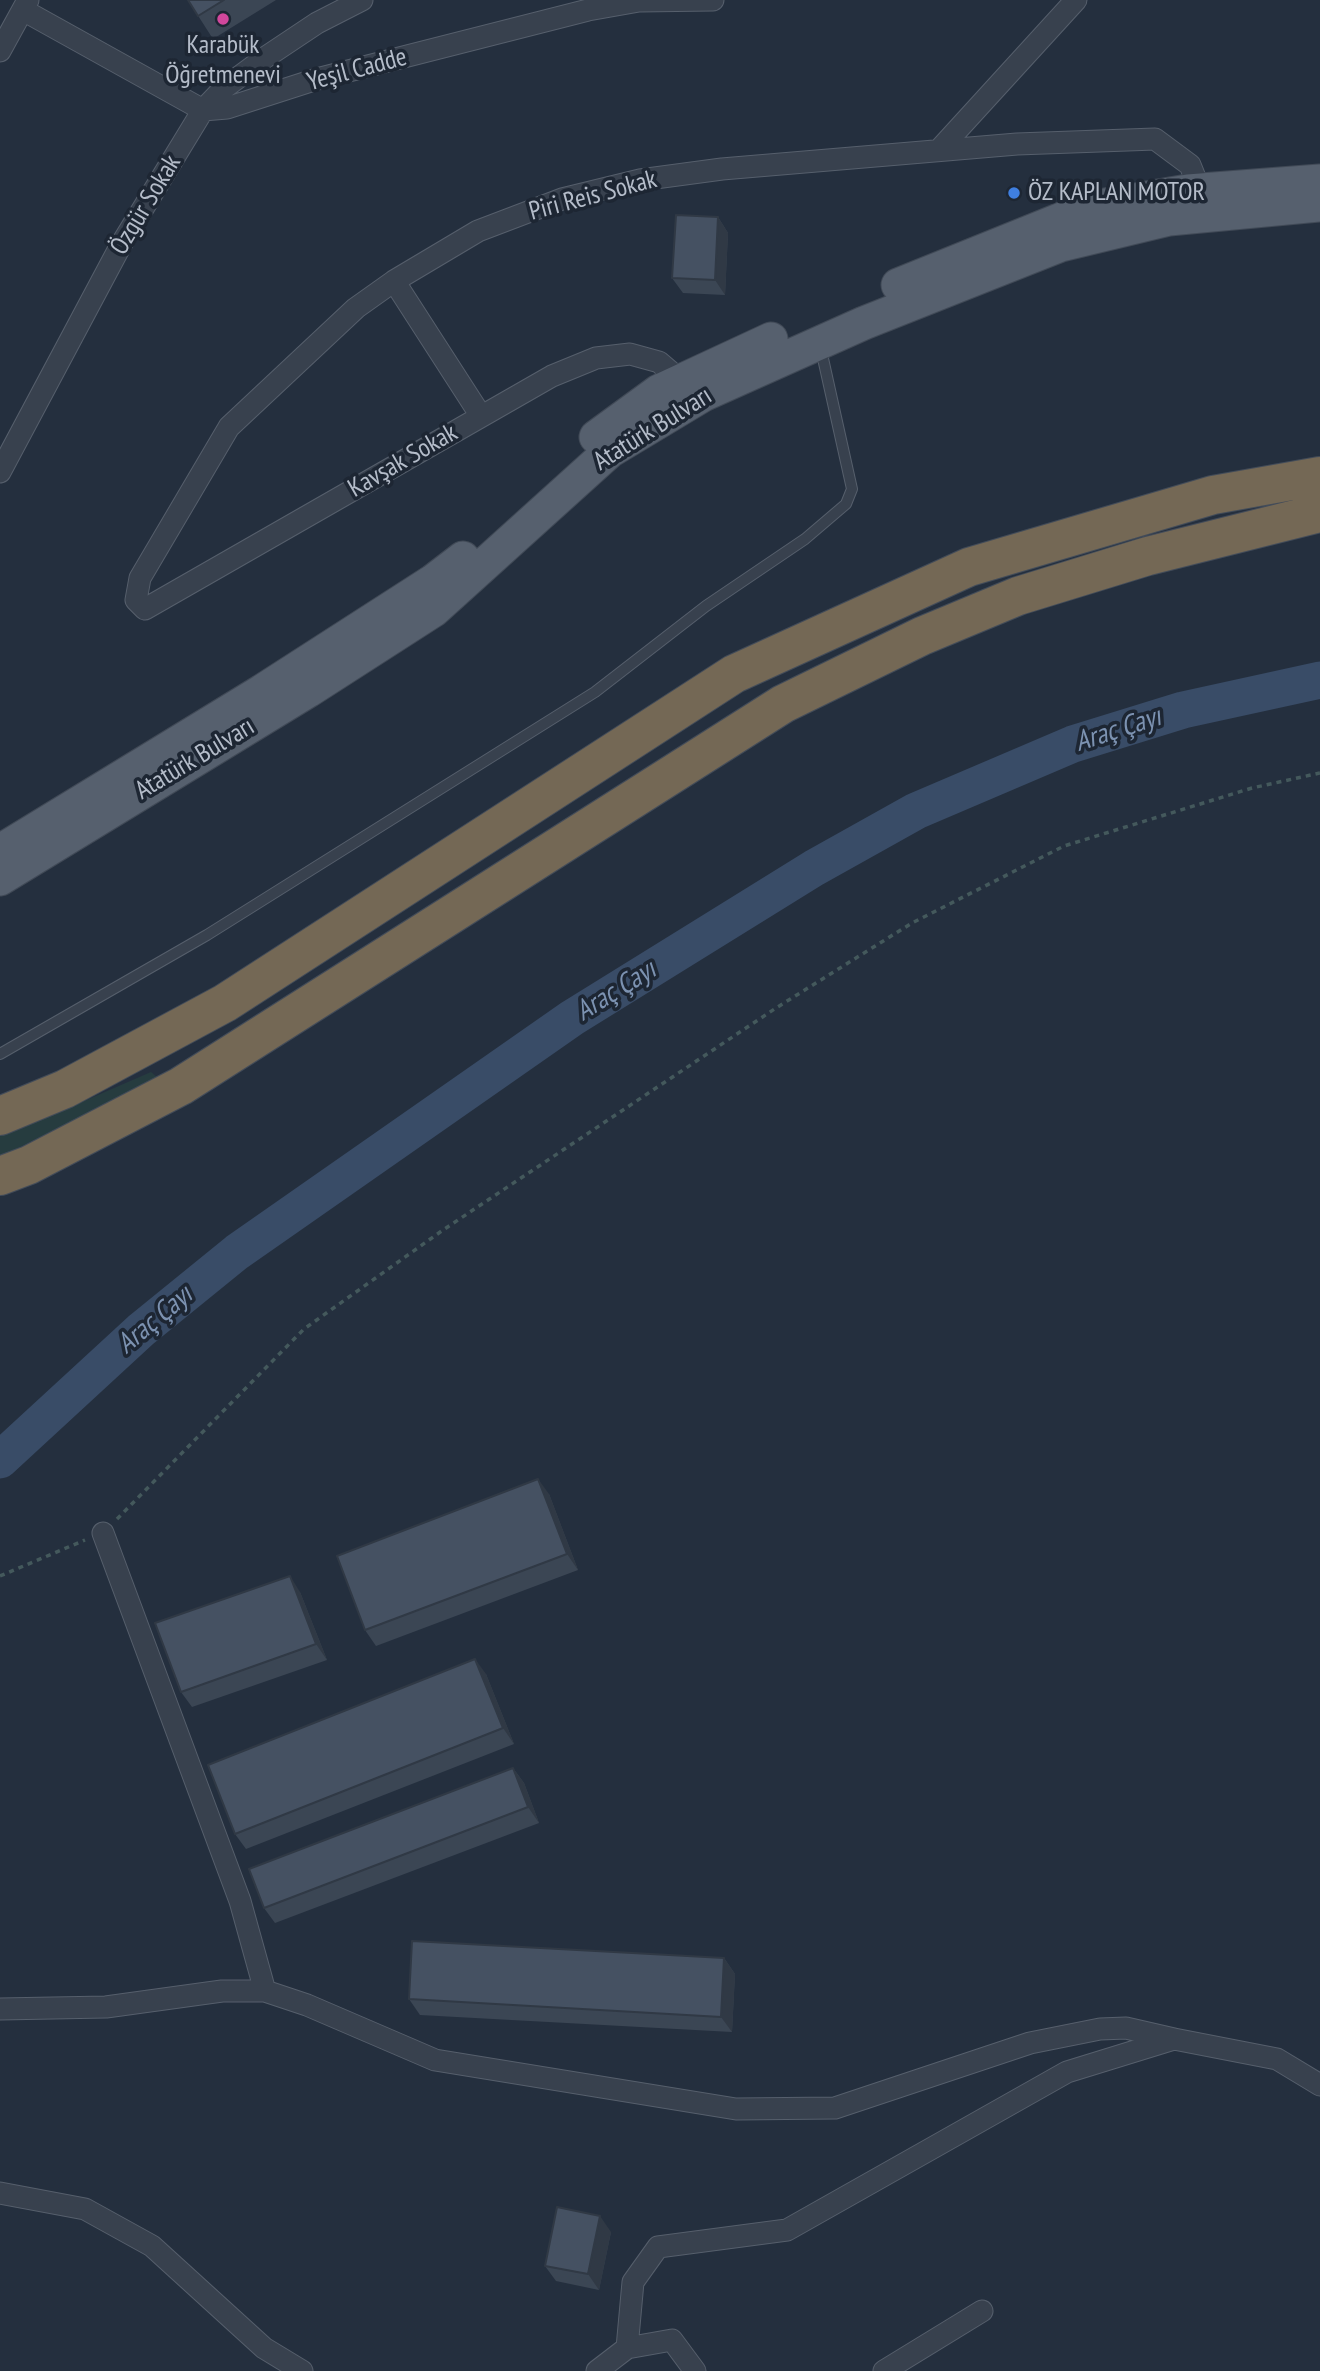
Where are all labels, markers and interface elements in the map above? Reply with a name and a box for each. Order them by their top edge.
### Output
marker: Karabük Öğretmenevi [215,11,231,27]
place label: Karabük Öğretmenevi [165,30,281,92]
street label: Yeşil Cadde [304,42,410,98]
street label: Özgür Sokak [104,149,188,261]
street label: Piri Reis Sokak [526,164,660,228]
place label: ÖZ KAPLAN MOTOR [1028,177,1205,209]
marker: ÖZ KAPLAN MOTOR [1006,185,1022,201]
street label: Atatürk Bulvarı [588,380,718,478]
street label: Kavşak Sokak [343,417,463,505]
water label: Araç Çayı [1071,700,1165,760]
street label: Atatürk Bulvarı [130,711,260,807]
water label: Araç Çayı [570,953,662,1029]
water label: Araç Çayı [110,1279,200,1361]

